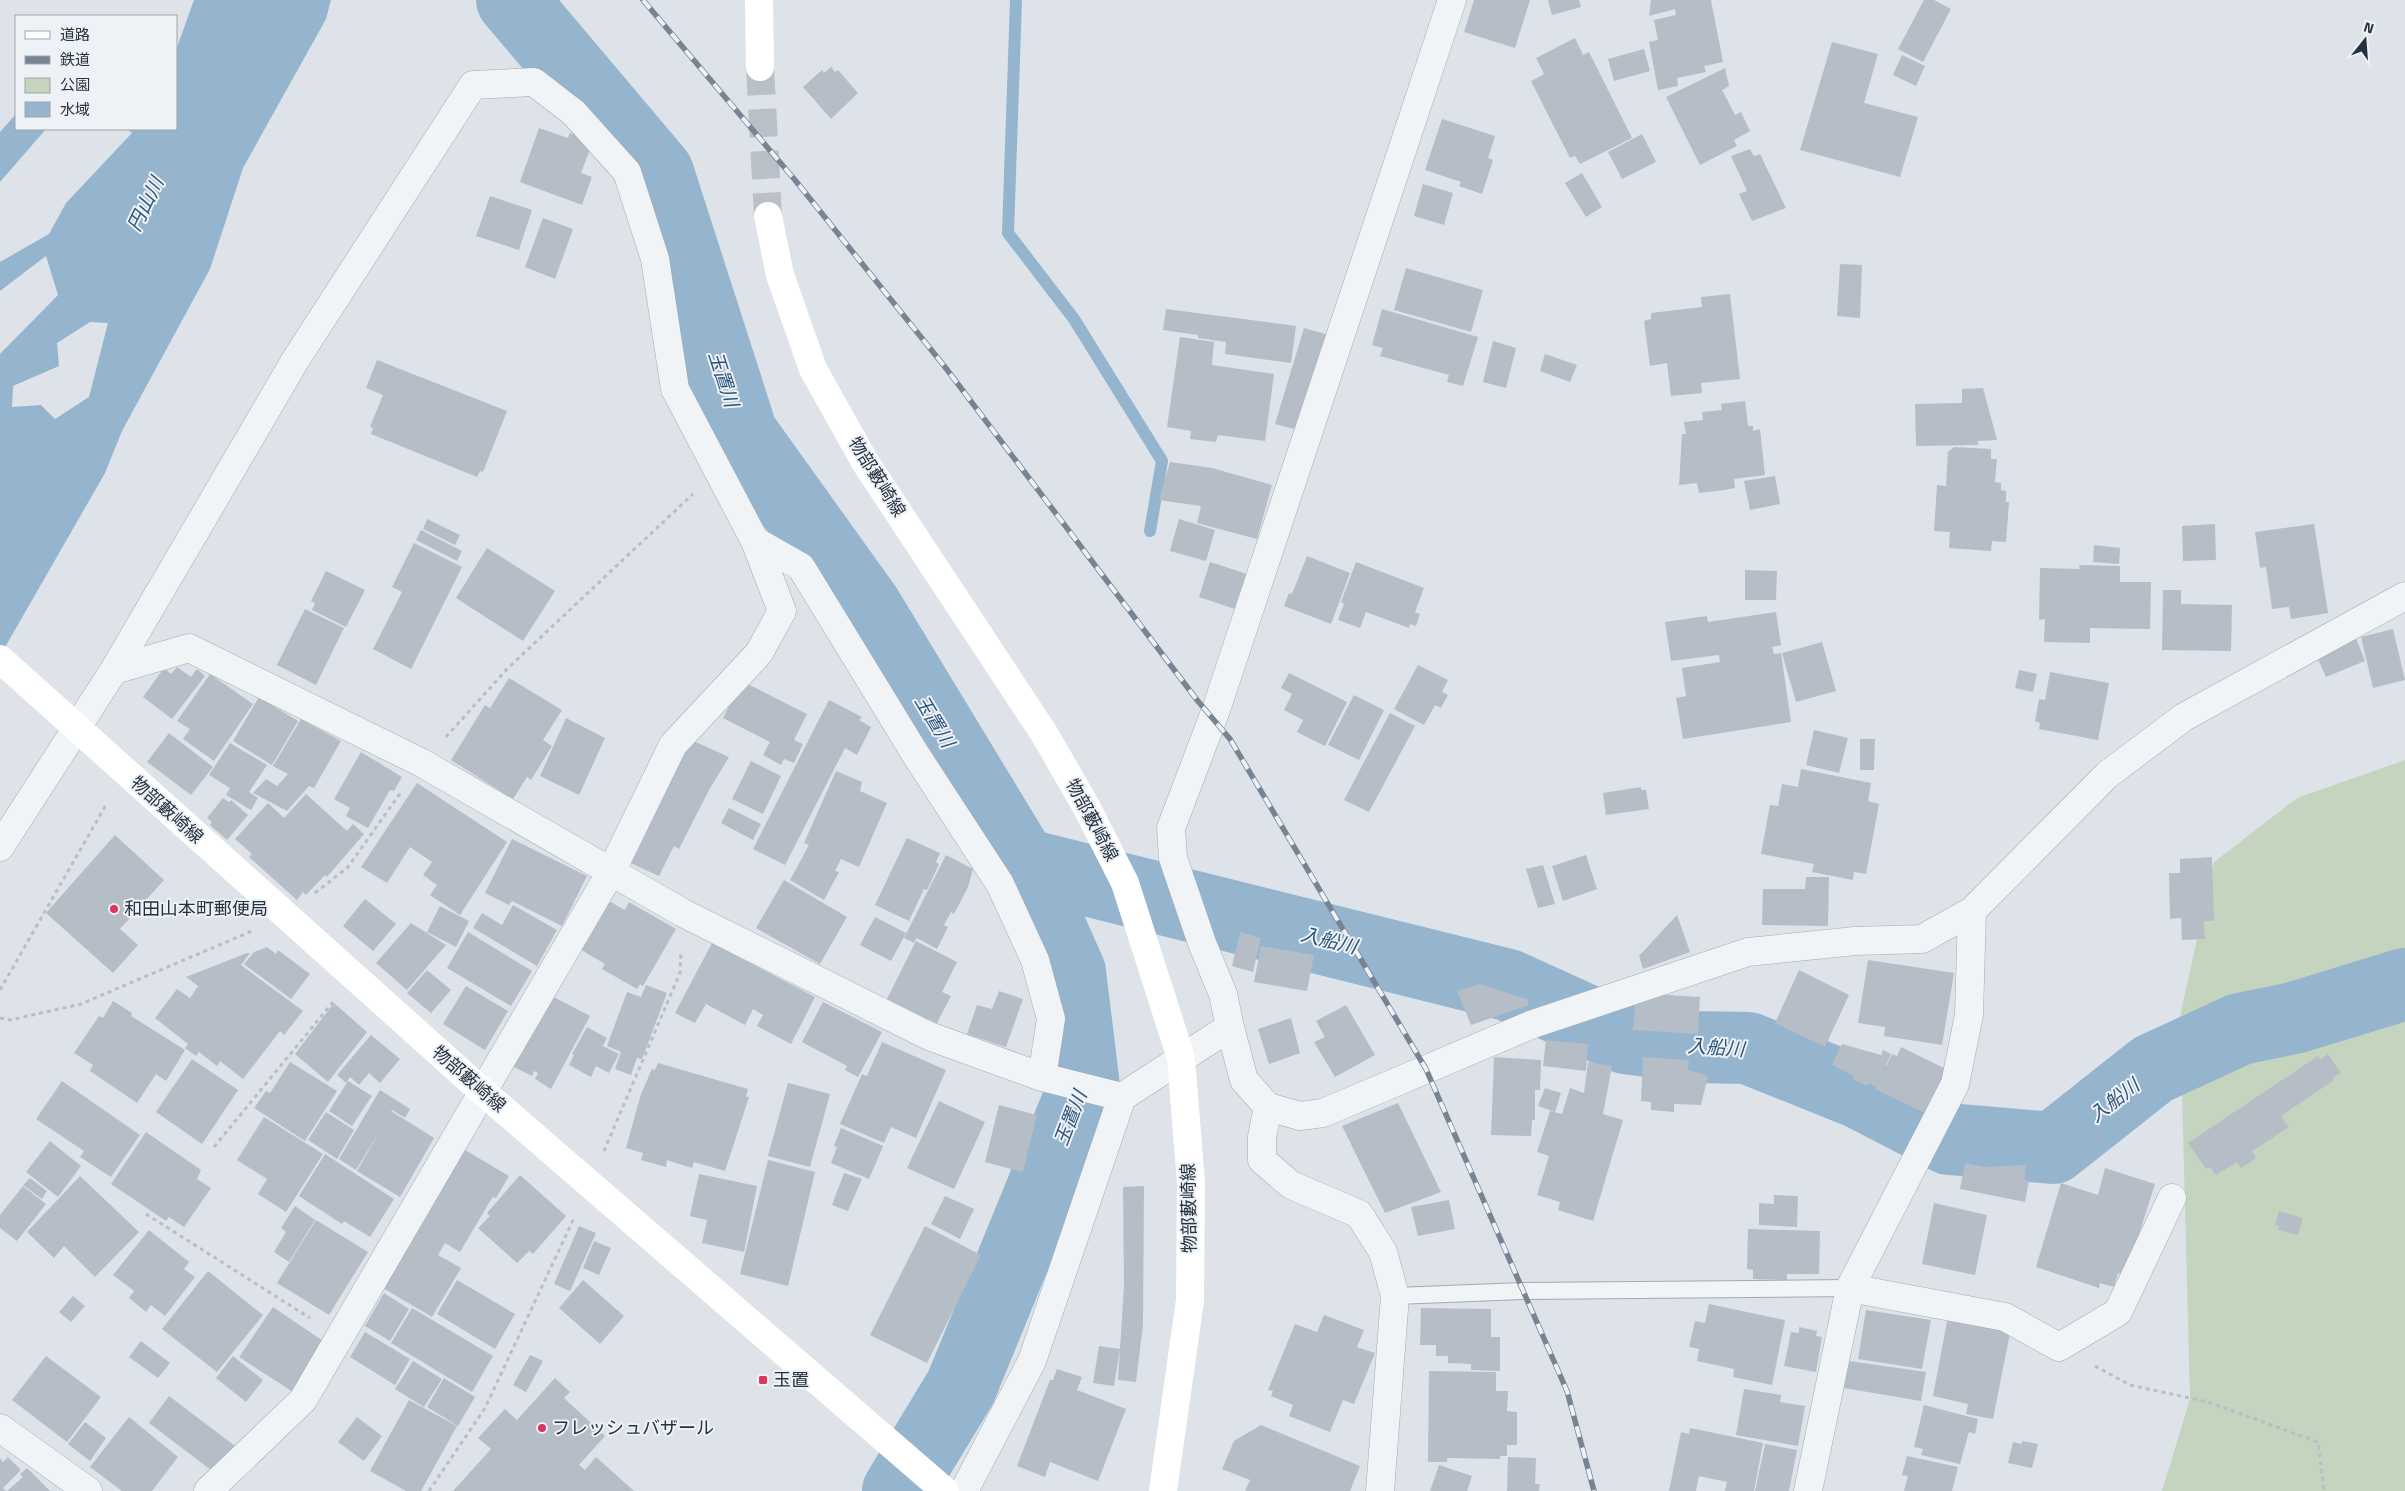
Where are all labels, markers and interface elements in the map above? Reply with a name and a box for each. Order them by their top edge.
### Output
legend [15,15,178,130]
north arrow [2340,15,2390,65]
text: N [2361,16,2377,39]
text: 道路 [60,23,90,46]
text: 鉄道 [60,48,90,71]
text: 公園 [60,73,90,96]
text: 水域 [60,98,90,121]
water label: 円山川 [119,170,171,236]
water label: 玉置川 [702,347,748,412]
street label: 物部藪崎線 [842,431,913,522]
water label: 玉置川 [908,689,964,754]
street label: 物部藪崎線 [125,769,210,850]
street label: 物部藪崎線 [1059,774,1125,866]
place label: 和田山本町郵便局 [124,895,268,922]
marker: 和田山本町郵便局 [108,903,120,915]
water label: 入船川 [1298,919,1362,961]
water label: 入船川 [1687,1030,1747,1063]
street label: 物部藪崎線 [427,1039,512,1118]
water label: 入船川 [2082,1069,2147,1129]
water label: 玉置川 [1046,1084,1094,1150]
street label: 物部藪崎線 [1174,1163,1203,1253]
place label: 玉置 [773,1366,809,1393]
marker: 玉置 [757,1374,769,1386]
place label: フレッシュバザール [552,1414,714,1441]
marker: フレッシュバザール [536,1422,548,1434]

